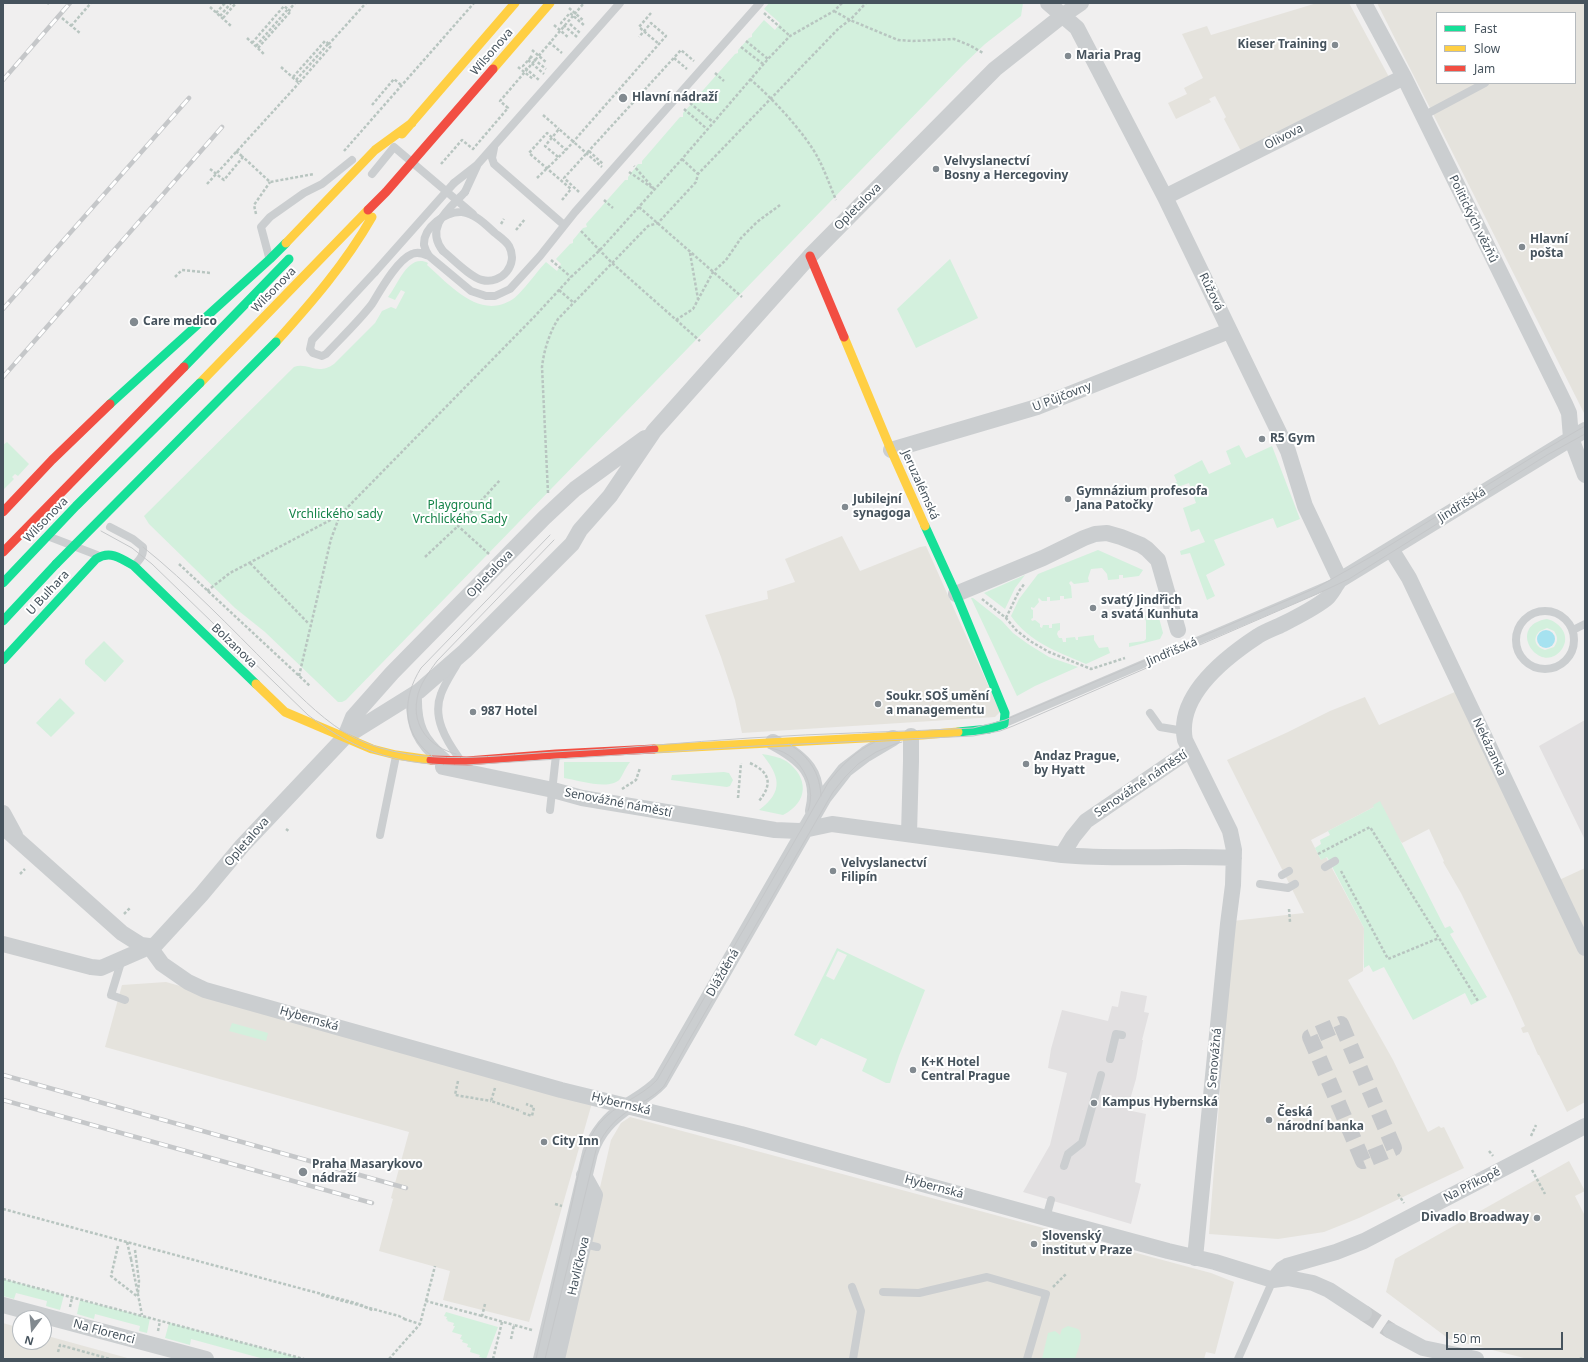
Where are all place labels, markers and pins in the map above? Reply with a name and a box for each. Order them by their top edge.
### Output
place label: Kieser Training [1238,38,1327,52]
marker: Kieser Training [1330,40,1340,50]
place label: Maria Prag [1076,49,1141,63]
marker: Maria Prag [1063,51,1073,61]
place label: Hlavní nádraží [632,91,718,105]
marker: Hlavní nádraží [617,92,629,104]
place label: Velvyslanectví Bosny a Hercegoviny [944,155,1068,183]
marker: Velvyslanectví Bosny a Hercegoviny [931,164,941,174]
place label: Hlavní pošta [1530,233,1568,261]
marker: Hlavní pošta [1517,242,1527,252]
place label: Care medico [143,315,217,329]
marker: Care medico [128,316,140,328]
place label: R5 Gym [1270,432,1315,446]
marker: R5 Gym [1257,434,1267,444]
place label: Gymnázium profesofa Jana Patočky [1076,485,1208,513]
place label: Jubilejní synagoga [853,493,911,521]
marker: Gymnázium profesofa Jana Patočky [1063,494,1073,504]
marker: Jubilejní synagoga [840,502,850,512]
place label: svatý Jindřich a svatá Kunhuta [1101,594,1198,622]
marker: svatý Jindřich a svatá Kunhuta [1088,603,1098,613]
place label: Soukr. SOŠ umění a managementu [886,690,989,718]
marker: Soukr. SOŠ umění a managementu [873,699,883,709]
place label: 987 Hotel [481,705,537,719]
marker: 987 Hotel [468,707,478,717]
place label: Andaz Prague, by Hyatt [1034,750,1120,778]
marker: Andaz Prague, by Hyatt [1021,759,1031,769]
place label: Velvyslanectví Filipín [841,857,927,885]
marker: Velvyslanectví Filipín [828,866,838,876]
place label: K+K Hotel Central Prague [921,1056,1010,1084]
marker: K+K Hotel Central Prague [908,1065,918,1075]
place label: Kampus Hybernská [1102,1096,1218,1110]
marker: Kampus Hybernská [1089,1098,1099,1108]
place label: Česká národní banka [1277,1106,1364,1134]
marker: Česká národní banka [1264,1115,1274,1125]
place label: City Inn [552,1135,599,1149]
marker: City Inn [539,1137,549,1147]
place label: Praha Masarykovo nádraží [312,1158,423,1186]
marker: Praha Masarykovo nádraží [297,1166,309,1178]
place label: Divadlo Broadway [1421,1211,1529,1225]
marker: Divadlo Broadway [1532,1213,1542,1223]
place label: Slovenský institut v Praze [1042,1230,1132,1258]
marker: Slovenský institut v Praze [1029,1239,1039,1249]

